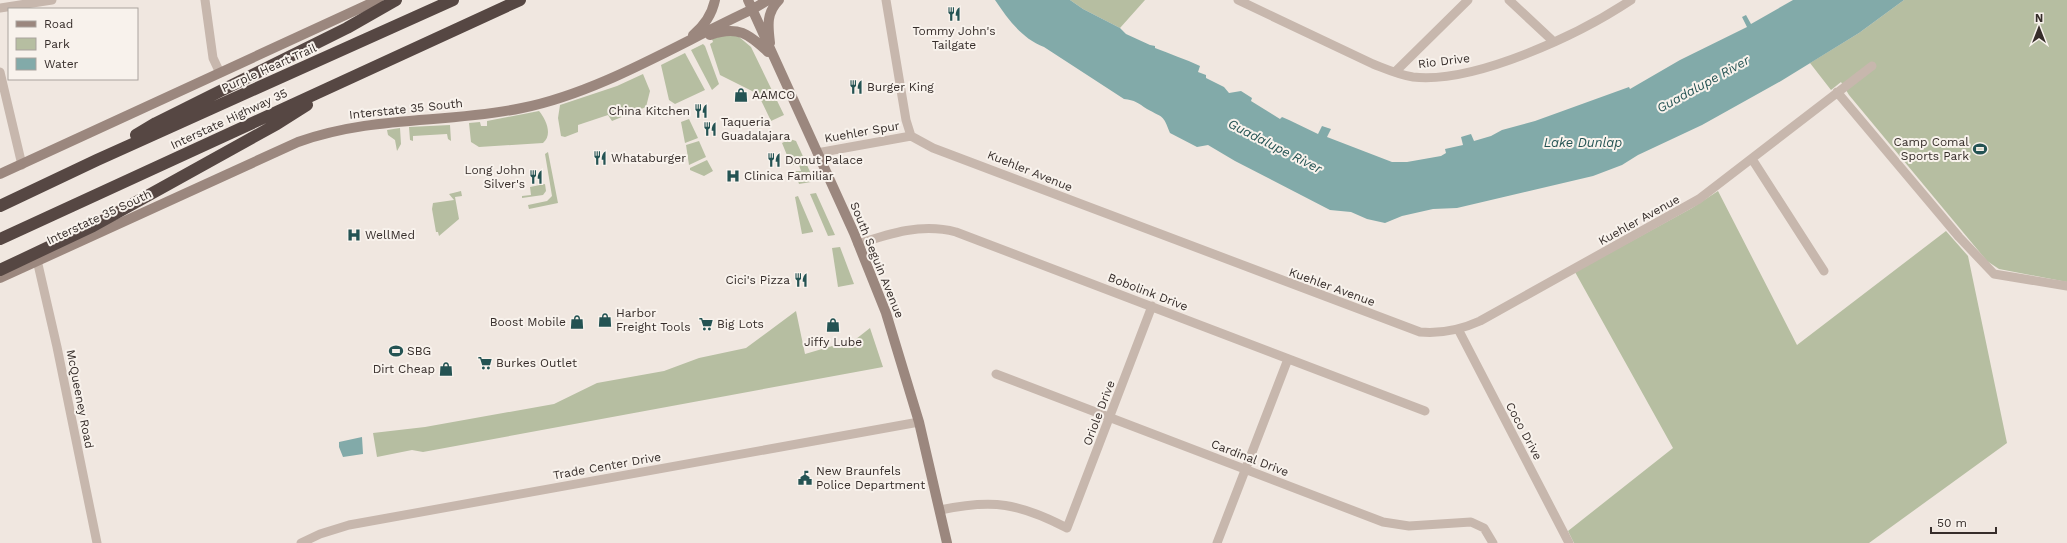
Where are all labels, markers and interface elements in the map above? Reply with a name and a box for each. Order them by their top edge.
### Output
restaurant icon: Tommy John's Tailgate [946,6,962,22]
legend [8,8,138,80]
north arrow [2019,8,2059,48]
text: N [2035,12,2043,25]
text: Road [44,17,73,31]
place label: Tommy John's Tailgate [913,24,995,52]
text: Park [44,37,70,51]
street label: Purple Heart Trail [219,41,319,95]
street label: Rio Drive [1417,51,1471,71]
water label: Guadalupe River [1654,52,1753,116]
text: Water [44,57,79,71]
restaurant icon: Burger King [848,79,864,95]
place label: Burger King [867,80,934,94]
street label: Interstate Highway 35 [168,86,290,152]
shop icon: AAMCO [733,87,749,103]
place label: AAMCO [752,88,795,102]
street label: Interstate 35 South [348,96,464,122]
restaurant icon: China Kitchen [693,103,709,119]
place label: China Kitchen [609,104,690,118]
place label: Taqueria Guadalajara [721,115,790,143]
water label: Guadalupe River [1226,116,1325,177]
street label: Kuehler Spur [823,118,901,146]
restaurant icon: Taqueria Guadalajara [702,121,718,137]
water label: Lake Dunlap [1544,135,1622,150]
place label: Camp Comal Sports Park [1894,135,1969,163]
sports icon: Camp Comal Sports Park [1972,141,1988,157]
street label: Kuehler Avenue [985,148,1075,194]
restaurant icon: Whataburger [592,150,608,166]
place label: Whataburger [611,151,686,165]
restaurant icon: Donut Palace [766,152,782,168]
place label: Donut Palace [785,153,863,167]
place label: Long John Silver's [464,163,525,191]
hospital icon: Clinica Familiar [725,168,741,184]
restaurant icon: Long John Silver's [528,169,544,185]
place label: Clinica Familiar [744,169,834,183]
street label: Interstate 35 South [44,187,154,247]
street label: Kuehler Avenue [1596,192,1682,248]
street label: South Seguin Avenue [847,200,907,320]
hospital icon: WellMed [346,227,362,243]
place label: WellMed [365,228,415,242]
street label: Kuehler Avenue [1287,265,1377,309]
street label: Bobolink Drive [1106,270,1190,314]
restaurant icon: Cici's Pizza [793,272,809,288]
place label: Cici's Pizza [725,273,790,287]
place label: Harbor Freight Tools [616,306,691,334]
shop icon: Harbor Freight Tools [597,312,613,328]
shop icon: Boost Mobile [569,314,585,330]
place label: Boost Mobile [490,315,566,329]
supermarket icon: Big Lots [698,316,714,332]
place label: Big Lots [717,317,764,331]
shop icon: Jiffy Lube [825,317,841,333]
place label: Jiffy Lube [804,335,862,349]
sports icon: SBG [388,343,404,359]
place label: SBG [407,344,431,358]
street label: McQueeney Road [64,348,96,450]
supermarket icon: Burkes Outlet [477,355,493,371]
place label: Burkes Outlet [496,356,577,370]
shop icon: Dirt Cheap [438,361,454,377]
place label: Dirt Cheap [373,362,435,376]
street label: Oriole Drive [1080,378,1118,448]
street label: Coco Drive [1503,400,1545,462]
street label: Cardinal Drive [1209,437,1291,479]
street label: Trade Center Drive [552,450,662,482]
place label: New Braunfels Police Department [816,464,925,492]
public building icon: New Braunfels Police Department [797,470,813,486]
scale bar [1931,509,1996,535]
text: 50 m [1937,516,1967,530]

